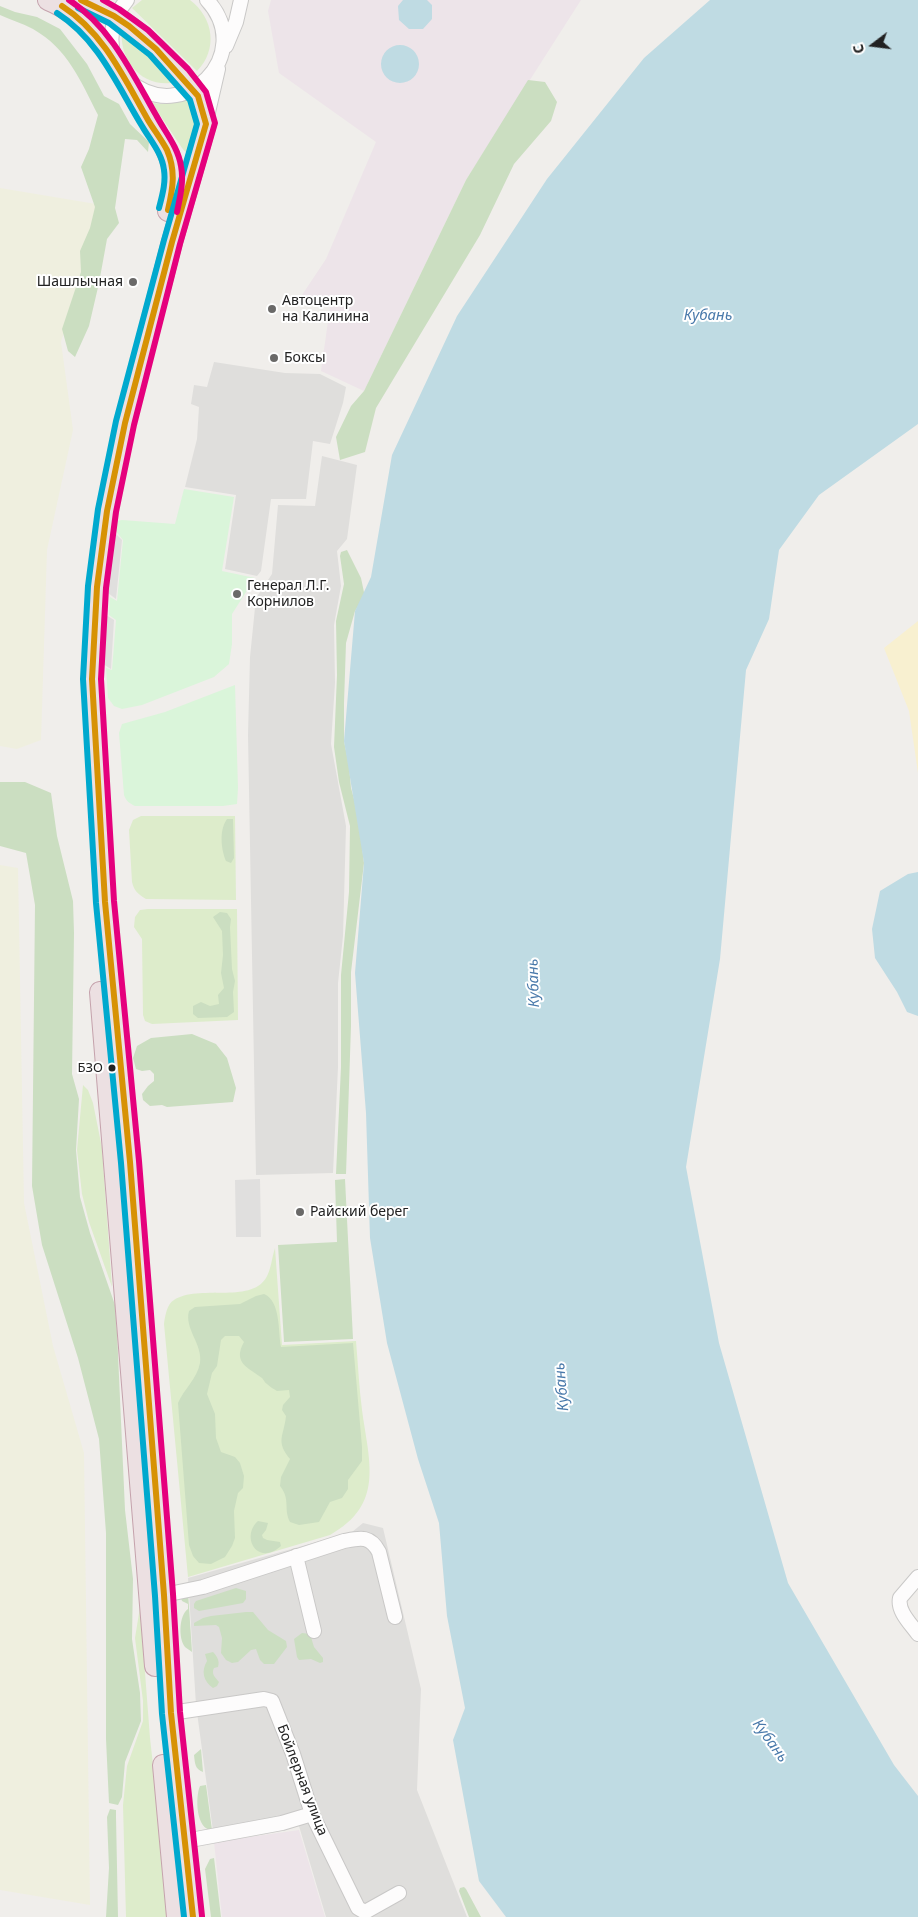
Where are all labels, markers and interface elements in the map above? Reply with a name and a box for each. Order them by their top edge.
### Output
north arrow [848,20,898,70]
text: С [848,42,868,56]
place label: Шашлычная [37,274,123,290]
marker: Шашлычная [127,276,139,288]
place label: Автоцентр на Калинина [282,293,369,326]
marker: Автоцентр на Калинина [266,303,278,315]
water label: Кубань [684,307,732,325]
place label: Боксы [284,350,326,366]
marker: Боксы [268,352,280,364]
place label: Генерал Л.Г. Корнилов [247,578,329,610]
marker: Генерал Л.Г. Корнилов [231,588,243,600]
water label: Кубань [524,958,544,1008]
place label: БЗО [78,1060,103,1076]
marker: БЗО [107,1063,117,1073]
place label: Райский берег [310,1204,408,1220]
marker: Райский берег [294,1206,306,1218]
water label: Кубань [551,1362,573,1412]
water label: Кубань [748,1716,792,1766]
street label: Бойлерная улица [273,1722,331,1838]

